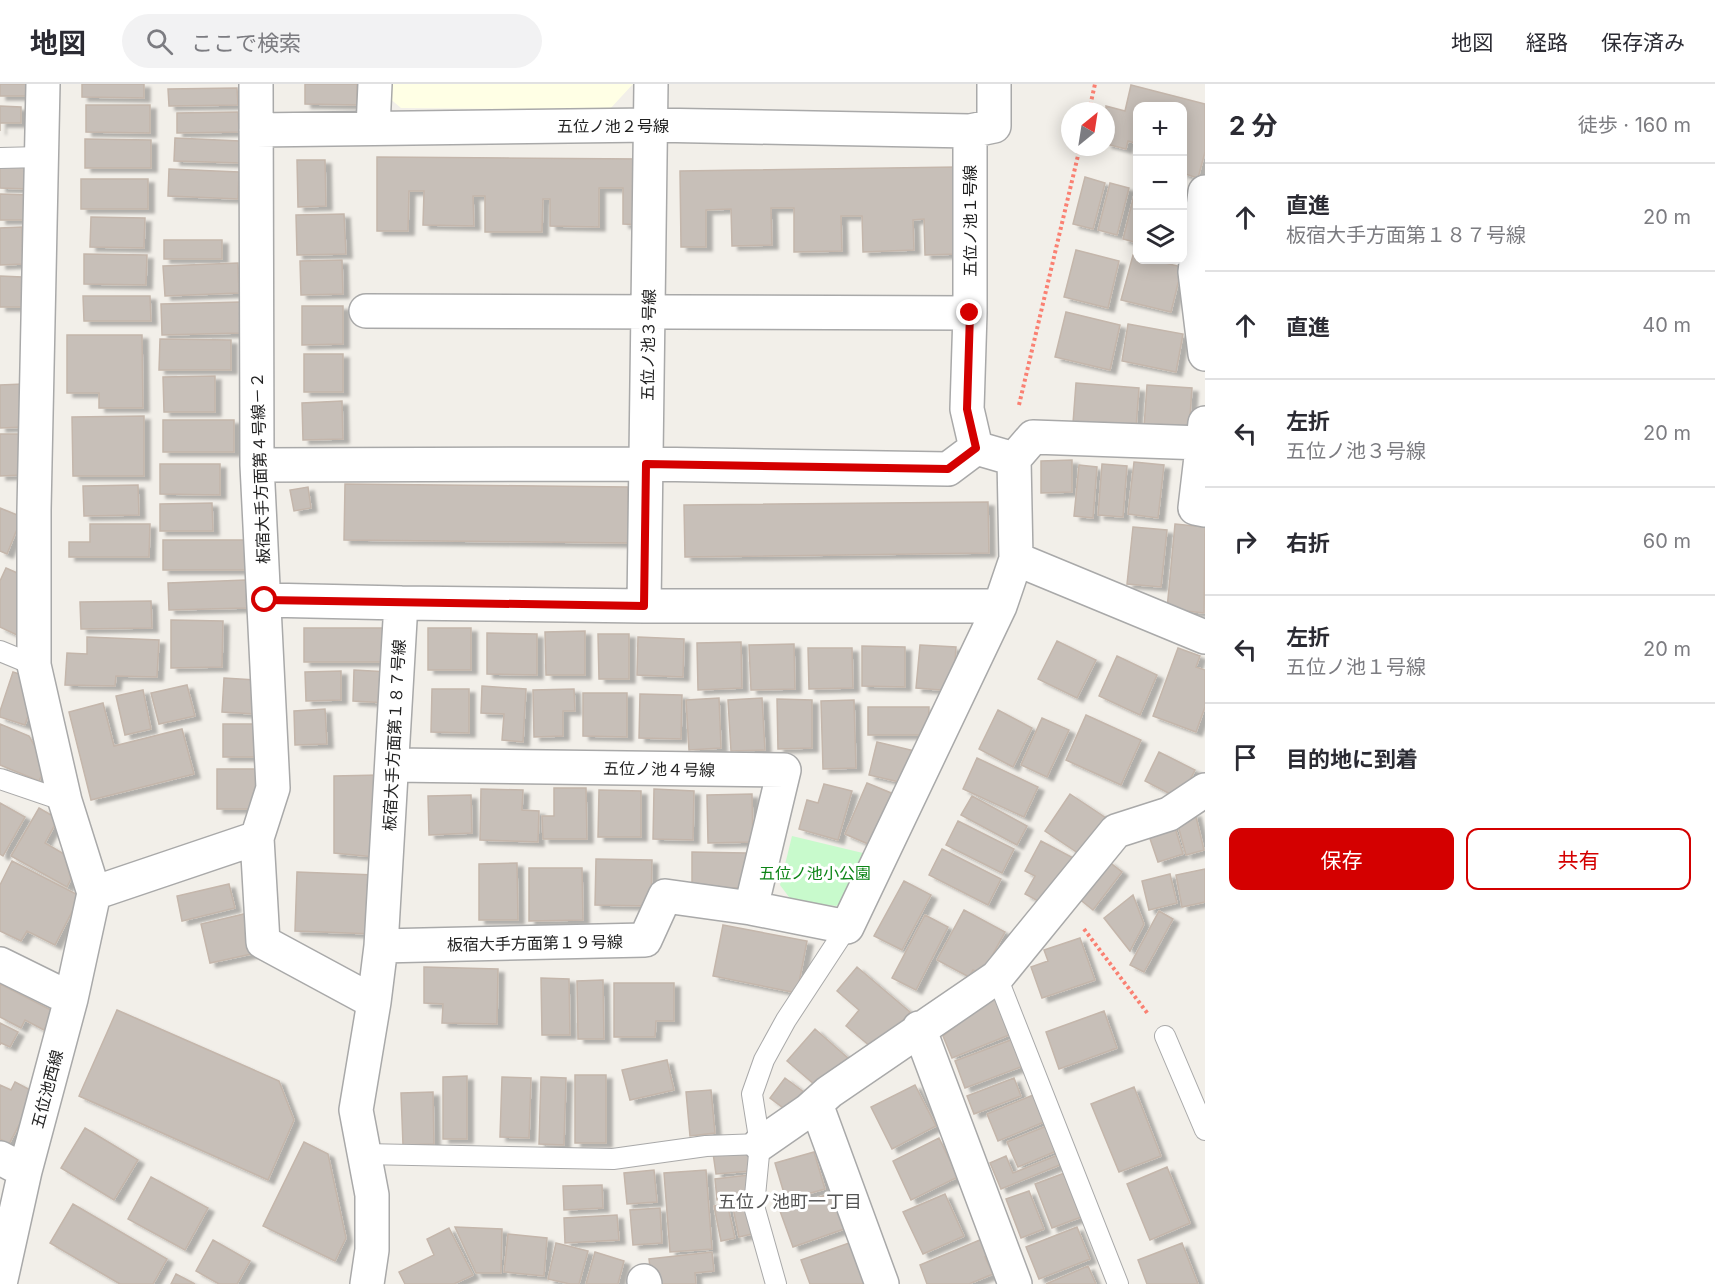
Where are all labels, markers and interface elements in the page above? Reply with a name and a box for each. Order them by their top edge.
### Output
search box [122,14,542,68]
icon: search [143,25,176,58]
text: 地図 [30,26,86,60]
text: ここで検索 [191,30,301,56]
text: 地図 [1451,30,1493,55]
text: 経路 [1526,30,1568,55]
text: 保存済み [1601,30,1685,55]
north arrow [1061,102,1115,156]
map controls [1133,102,1187,264]
button: + [1133,102,1187,156]
text: 2 分 [1229,110,1278,141]
text: 徒歩 · 160 m [1578,113,1691,137]
street label: 五位ノ池２号線 [557,116,669,136]
button: − [1133,156,1187,210]
street label: 五位ノ池１号線 [960,165,980,277]
text: 直進 [1286,192,1330,218]
icon: ahead [1229,201,1262,234]
text: 20 m [1643,205,1691,229]
button: layers [1133,210,1187,264]
text: 板宿大手方面第１８７号線 [1286,223,1526,247]
street label: 五位ノ池３号線 [637,289,659,401]
route end [956,299,982,325]
icon: ahead [1229,309,1262,342]
text: 40 m [1642,313,1691,337]
text: 直進 [1286,314,1330,340]
street label: 板宿大手方面第４号線－２ [247,372,273,564]
text: 左折 [1286,408,1330,434]
icon: left [1229,417,1262,450]
text: 20 m [1643,421,1691,445]
text: 五位ノ池３号線 [1286,439,1426,463]
icon: right [1229,525,1262,558]
text: 60 m [1643,529,1691,553]
text: 右折 [1286,530,1330,556]
route start [251,586,277,612]
text: 左折 [1286,624,1330,650]
icon: left [1229,633,1262,666]
text: 20 m [1643,637,1691,661]
street label: 板宿大手方面第１８７号線 [379,639,409,831]
text: 五位ノ池１号線 [1286,655,1426,679]
icon: arrive [1229,741,1262,774]
text: 目的地に到着 [1286,746,1418,772]
street label: 五位ノ池４号線 [603,758,715,780]
button: 保存 [1229,828,1454,890]
button: 共有 [1466,828,1691,890]
park label: 五位ノ池小公園 [759,863,871,883]
street label: 板宿大手方面第１９号線 [447,931,623,955]
street label: 五位池西線 [27,1048,67,1130]
district label: 五位ノ池町一丁目 [718,1191,862,1212]

